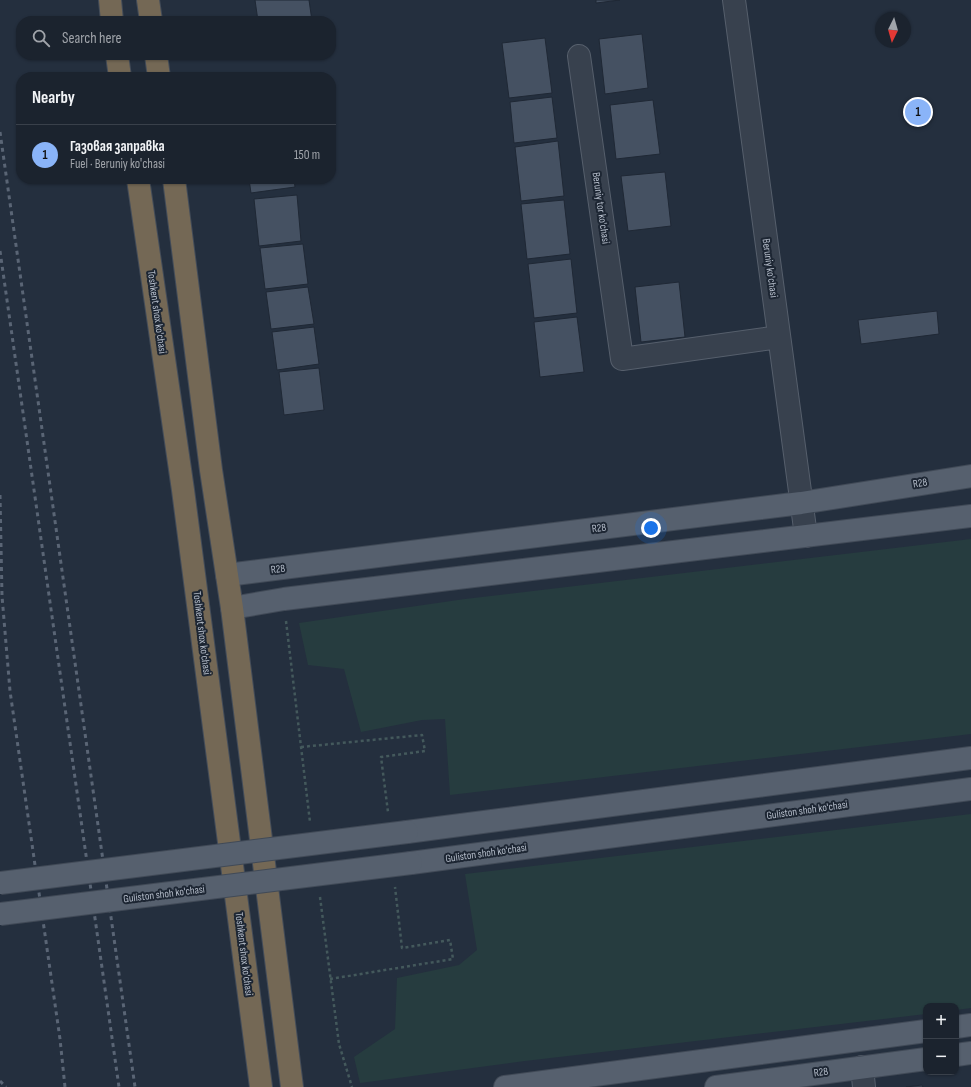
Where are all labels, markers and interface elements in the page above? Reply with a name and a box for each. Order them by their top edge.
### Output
north arrow [875,12,911,48]
search box [16,16,336,60]
icon: search [30,27,52,49]
text: Search here [62,29,122,48]
text: Nearby [32,88,75,108]
pin: 1 [905,97,931,127]
text: Газовая заправка [70,137,165,156]
text: 1 [42,147,48,163]
text: 150 m [294,147,320,163]
text: Fuel · Beruniy ko'chasi [70,156,165,172]
street label: Beruniy tor ko'chasi [590,171,612,245]
street label: Beruniy ko'chasi [759,238,781,298]
street label: Toshkent shox ko'chasi [145,270,169,354]
street label: R28 [912,475,928,491]
your location [641,518,661,538]
street label: R28 [591,521,607,535]
street label: R28 [270,562,286,576]
street label: Toshkent shox ko'chasi [190,591,214,675]
street label: Guliston shoh ko'chasi [765,798,849,822]
street label: Guliston shoh ko'chasi [444,841,528,865]
street label: Guliston shoh ko'chasi [123,883,205,905]
street label: Toshkent shox ko'chasi [232,912,256,996]
map controls [923,1003,959,1075]
button: + [923,1003,959,1039]
button: − [923,1039,959,1075]
street label: R28 [813,1065,829,1079]

